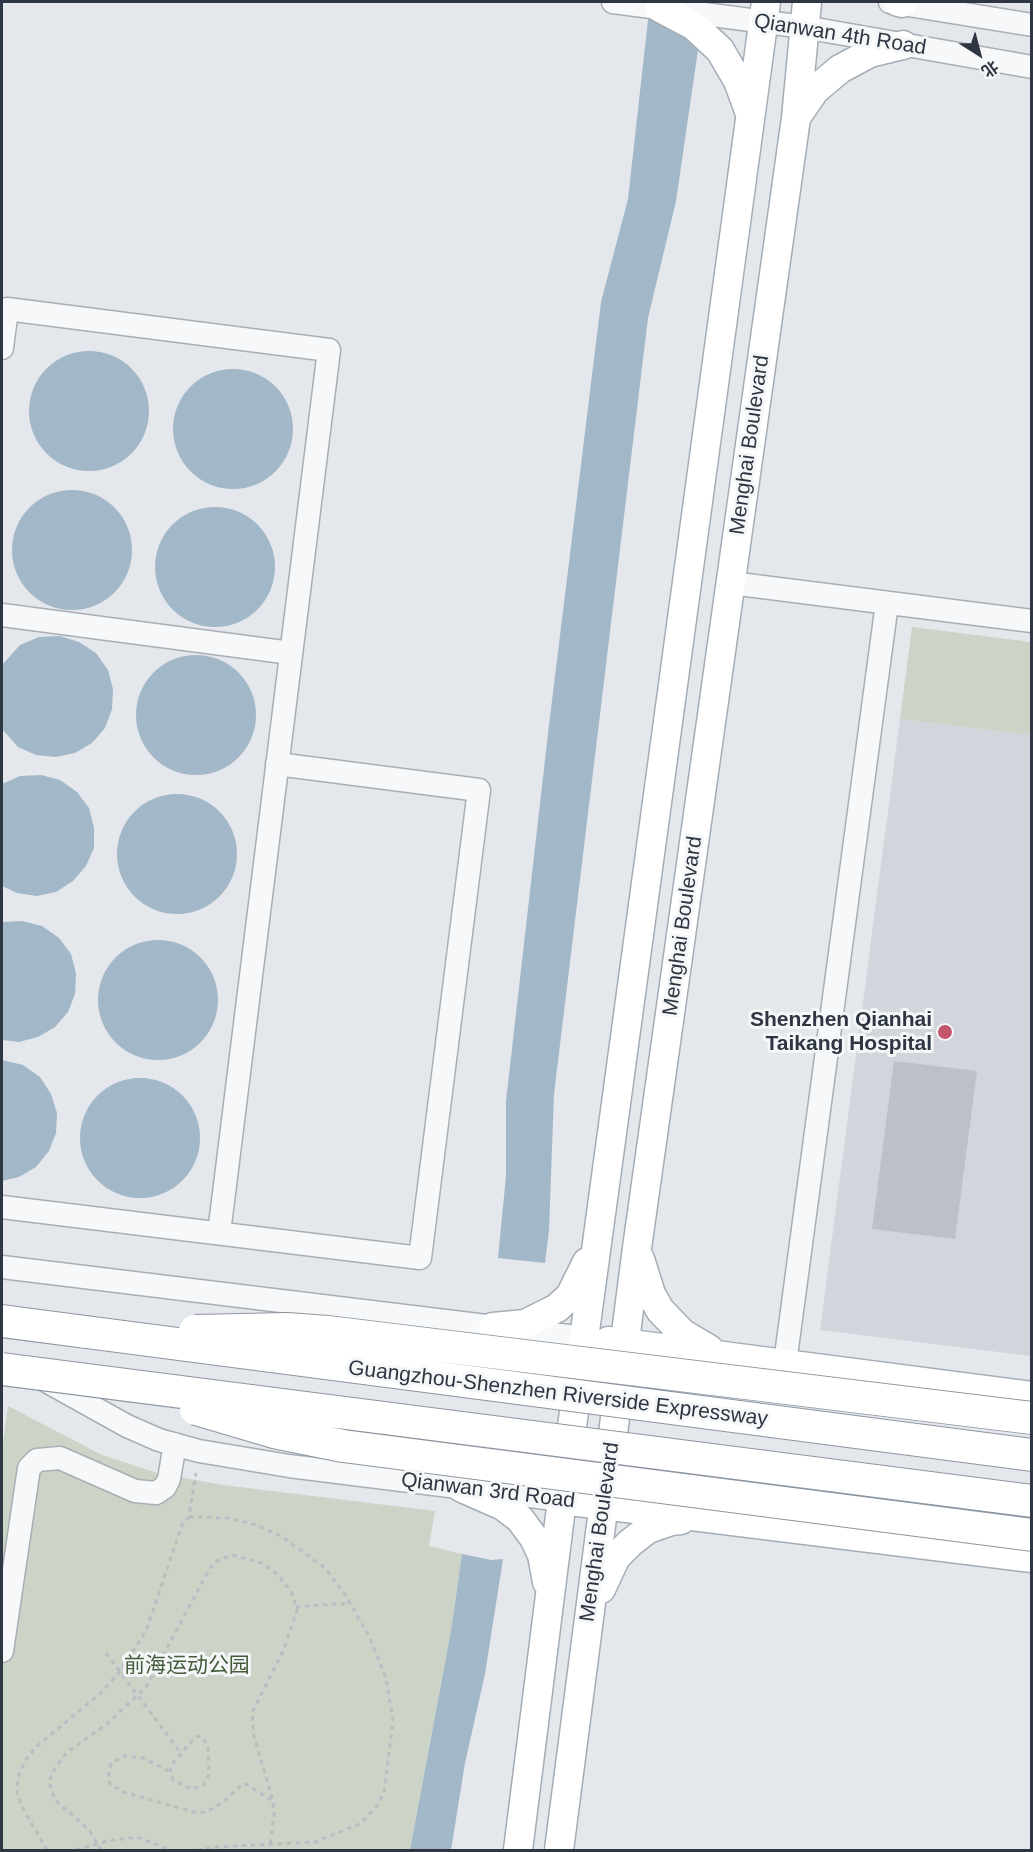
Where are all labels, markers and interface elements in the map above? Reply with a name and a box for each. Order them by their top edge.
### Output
street label: Qianwan 4th Road [752,9,928,61]
north arrow [949,24,1009,84]
text: 北 [978,57,1001,81]
street label: Menghai Boulevard [725,354,775,536]
street label: Menghai Boulevard [658,835,708,1017]
place label: Shenzhen Qianhai Taikang Hospital [750,1007,932,1057]
marker: Shenzhen Qianhai Taikang Hospital [936,1023,954,1041]
street label: Guangzhou-Shenzhen Riverside Expressway [347,1356,769,1432]
street label: Menghai Boulevard [575,1441,625,1623]
street label: Qianwan 3rd Road [400,1468,576,1514]
park label: 前海运动公园 [124,1653,250,1679]

